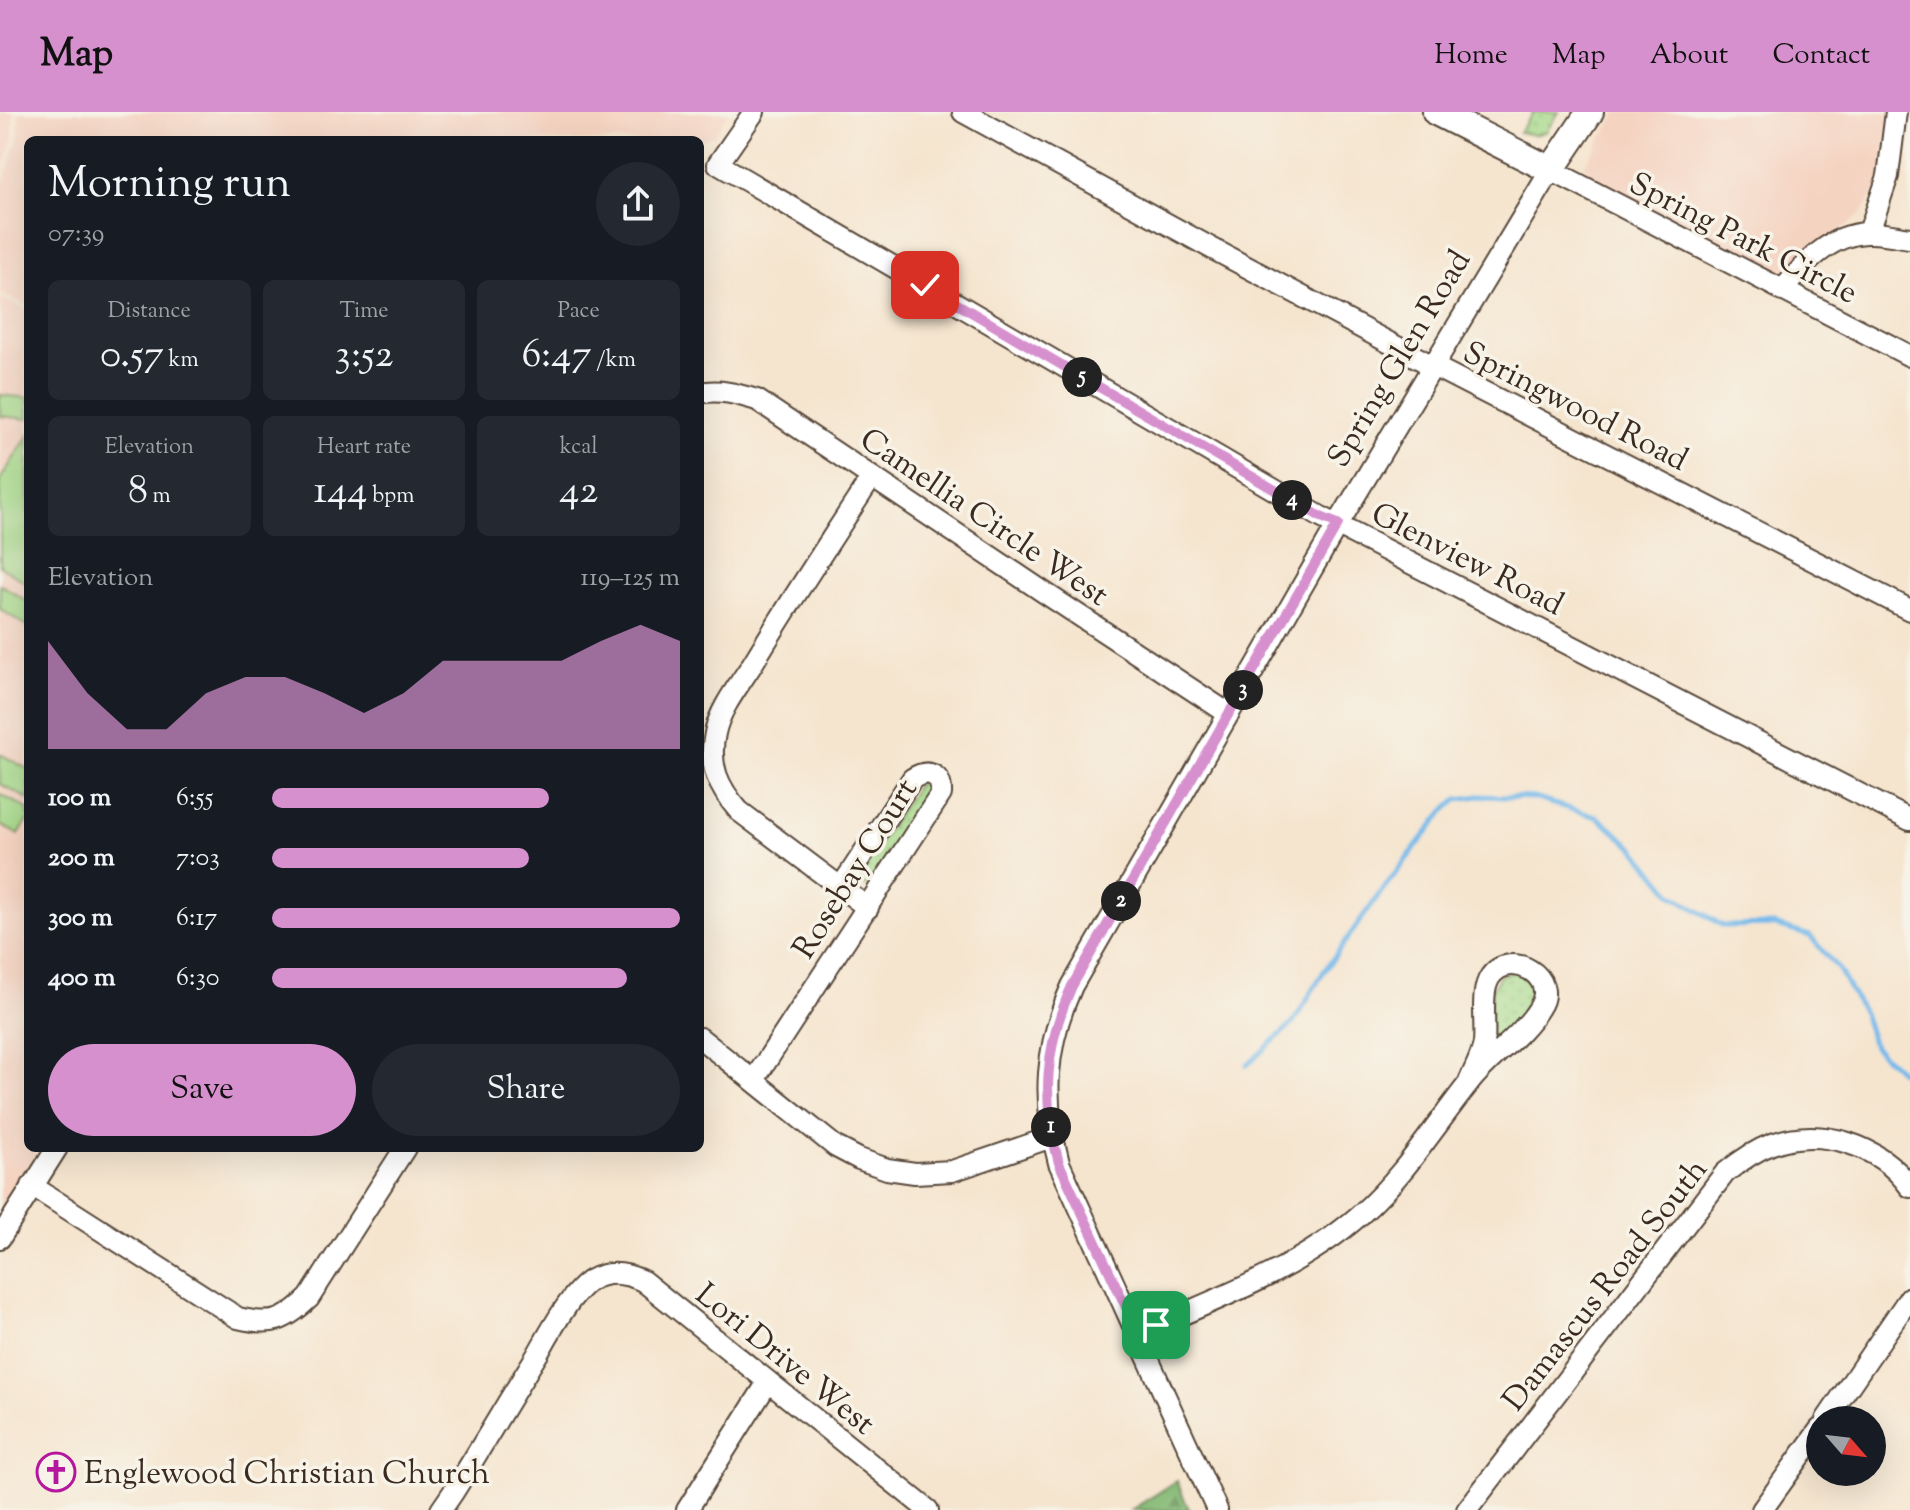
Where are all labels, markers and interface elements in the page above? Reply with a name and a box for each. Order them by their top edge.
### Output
text: Map [40,29,113,83]
text: Home [1434,36,1508,76]
text: Map [1552,36,1606,76]
text: About [1650,36,1728,76]
text: Contact [1772,36,1870,76]
text: Morning run [48,154,291,217]
button: share [596,162,680,246]
street label: Spring Park Circle [1620,162,1865,317]
text: 07:39 [48,216,104,253]
street label: Spring Glen Road [1317,242,1484,477]
pin [891,251,959,319]
icon: check [903,263,947,307]
text: Distance [108,296,191,328]
text: Time [340,296,388,328]
text: Pace [558,296,600,328]
text: 0.57 [100,328,164,385]
text: 3:52 [335,328,393,385]
text: 6:47 [521,328,591,385]
street label: Springwood Road [1454,331,1695,484]
text: km [164,345,199,377]
text: /km [591,345,636,377]
pin: 5 [1062,357,1102,397]
text: 5 [1078,361,1086,393]
street label: Camellia Circle West [850,418,1117,619]
text: Elevation [105,432,194,464]
text: Heart rate [317,432,411,464]
text: kcal [560,432,598,464]
text: 8 [128,464,148,521]
text: 144 [314,464,368,521]
text: 42 [559,464,598,521]
pin: 4 [1272,480,1312,520]
text: m [148,481,171,513]
text: bpm [368,481,414,513]
text: 4 [1286,484,1298,516]
street label: Glenview Road [1362,492,1571,629]
text: Elevation [48,560,153,597]
text: 119–125 m [580,560,680,597]
pin: 3 [1223,670,1263,710]
text: 3 [1239,674,1247,706]
street label: Rosebay Court [783,770,930,969]
text: 100 m [48,780,111,817]
text: 6:55 [176,780,213,817]
text: 200 m [48,840,115,877]
text: 7:03 [176,840,220,877]
pin: 2 [1101,881,1141,921]
text: 2 [1116,885,1126,917]
text: 300 m [48,900,113,937]
text: 6:17 [176,900,217,937]
text: 400 m [48,960,115,997]
text: 6:30 [176,960,219,997]
button: Save [48,1044,356,1136]
button: Share [372,1044,680,1136]
pin: 1 [1031,1107,1071,1147]
text: 1 [1047,1111,1055,1143]
street label: Damascus Road South [1493,1150,1720,1422]
street label: Lori Drive West [684,1273,884,1447]
pin [1122,1291,1190,1359]
icon: arrive [1134,1303,1178,1347]
north arrow [1806,1406,1886,1486]
map controls [1806,1406,1886,1486]
church icon: Englewood Christian Church [35,1451,77,1493]
place label: Englewood Christian Church [84,1452,490,1498]

